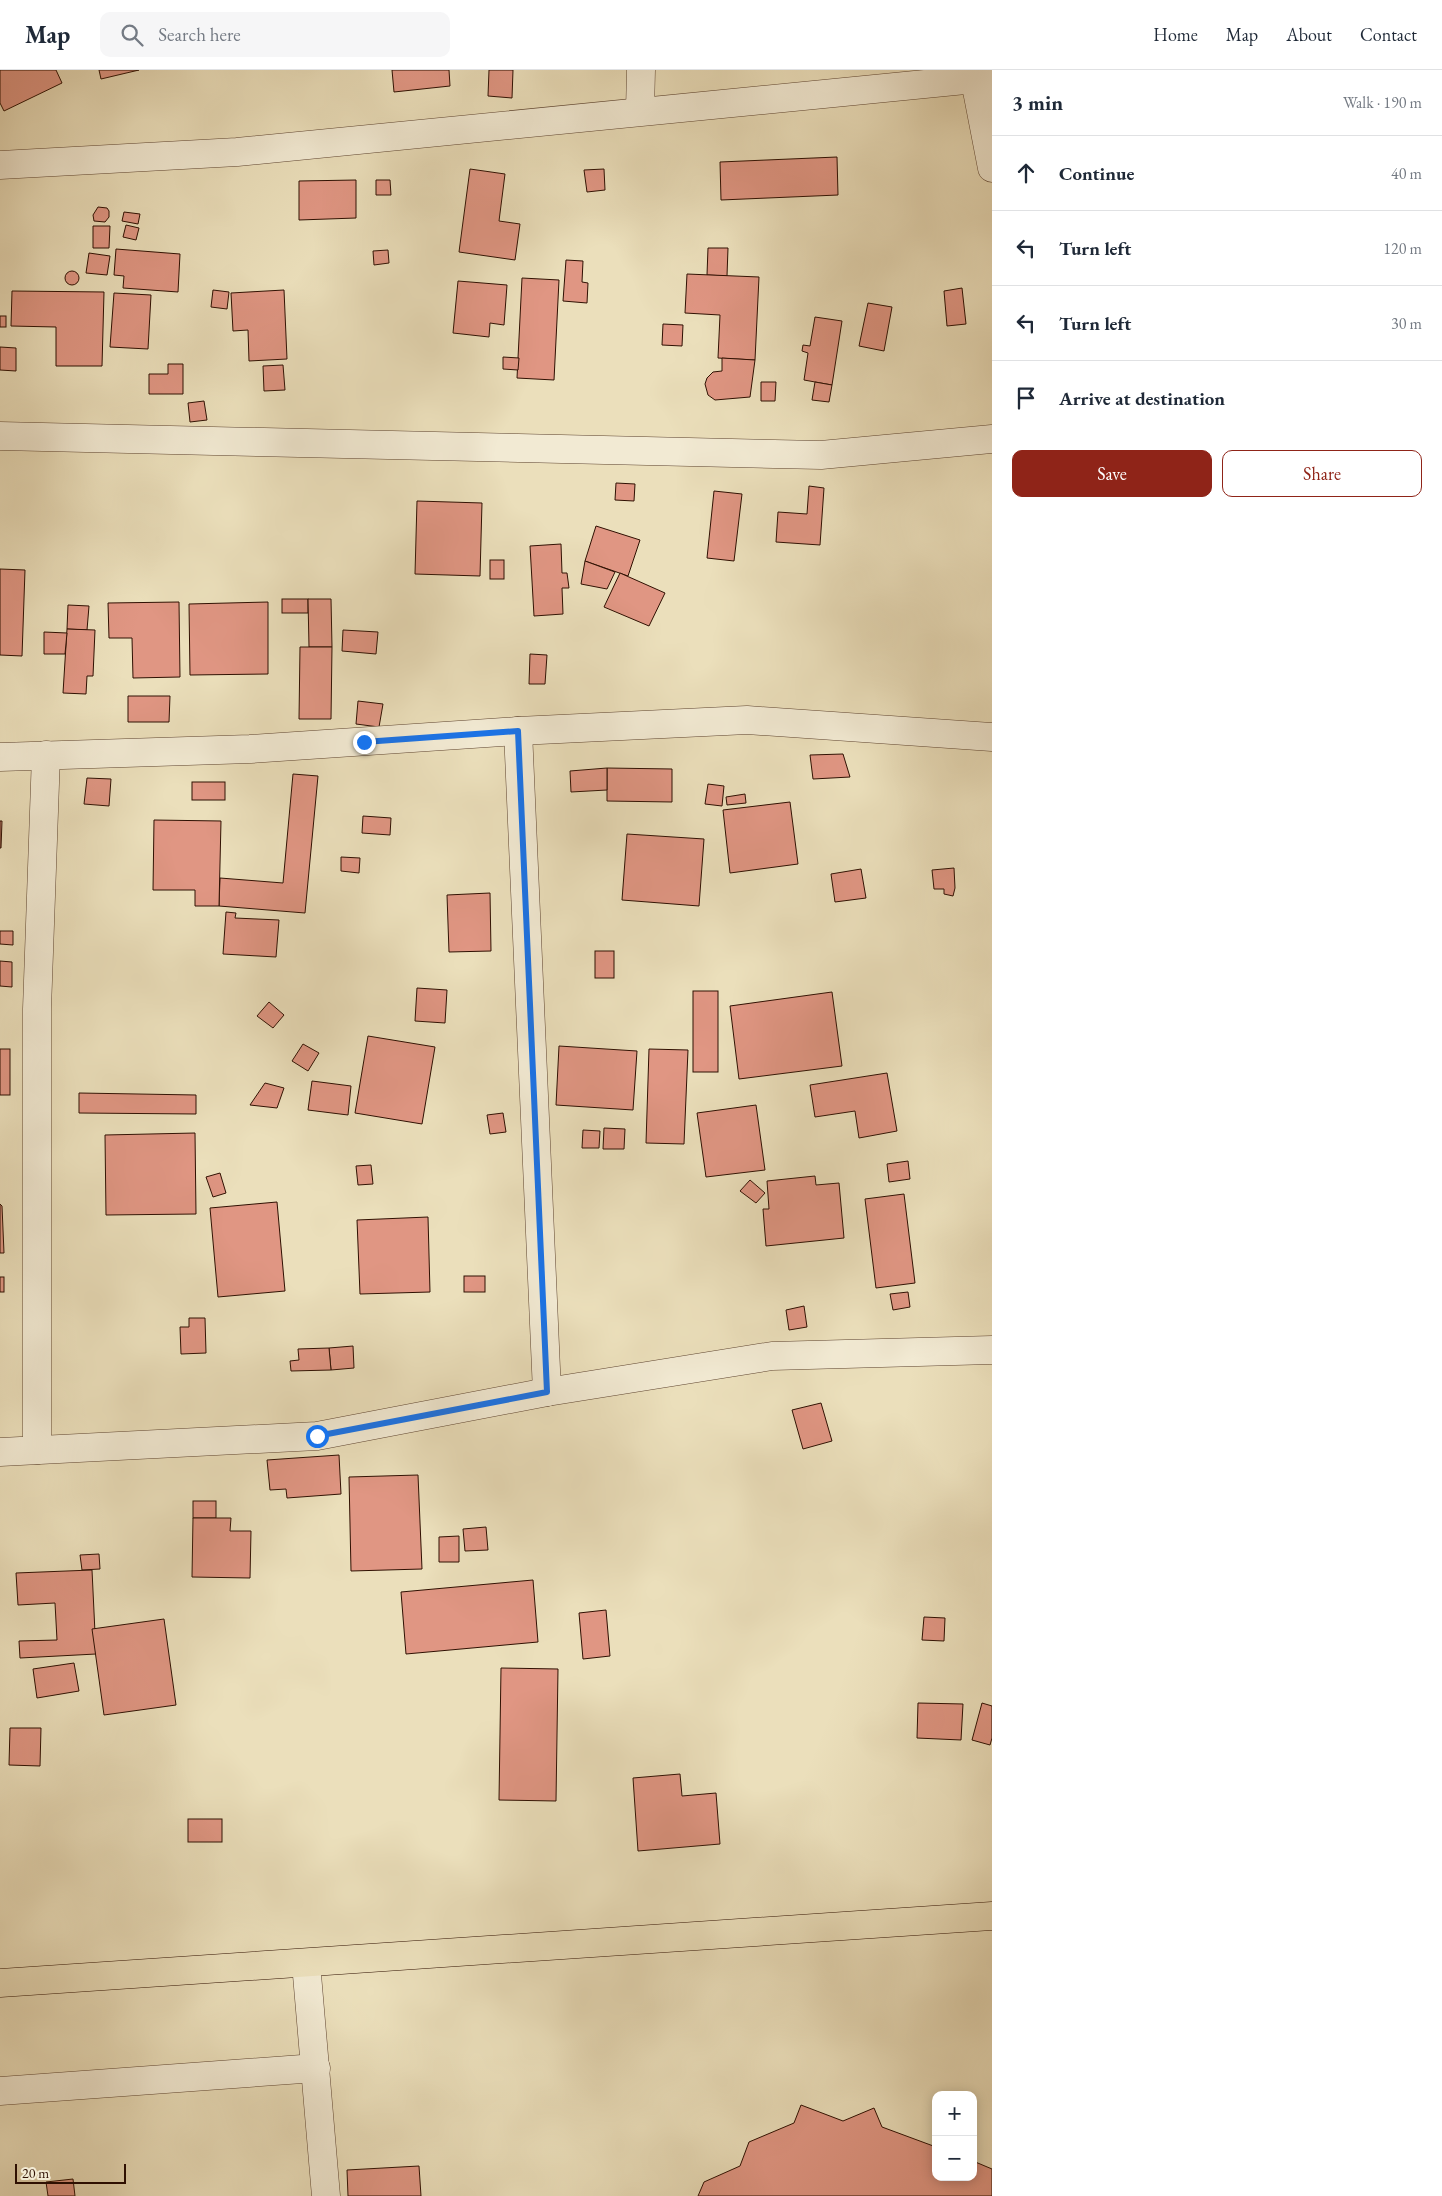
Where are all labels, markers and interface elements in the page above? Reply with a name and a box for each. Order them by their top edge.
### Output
search box [100,12,450,57]
text: Map [25,19,70,50]
icon: search [118,21,146,49]
text: Search here [158,22,241,47]
text: Home [1153,23,1198,46]
text: Map [1226,23,1258,46]
text: About [1286,23,1332,46]
text: Contact [1360,23,1417,46]
text: 3 min [1012,89,1063,116]
text: Walk · 190 m [1343,92,1422,113]
icon: ahead [1012,159,1040,187]
text: Continue [1059,161,1134,186]
text: 40 m [1391,163,1422,184]
icon: left [1012,234,1040,262]
text: Turn left [1059,236,1131,261]
text: 120 m [1383,238,1422,259]
icon: left [1012,309,1040,337]
text: Turn left [1059,311,1131,336]
text: 30 m [1391,313,1422,334]
icon: arrive [1012,384,1040,412]
text: Arrive at destination [1059,386,1225,411]
button: Save [1012,450,1212,497]
button: Share [1222,450,1422,497]
route end [353,731,376,754]
route start [306,1425,329,1448]
map controls [932,2091,977,2181]
button: + [932,2091,977,2136]
button: − [932,2136,977,2181]
scale bar [15,2161,126,2184]
text: 20 m [22,2164,49,2182]

